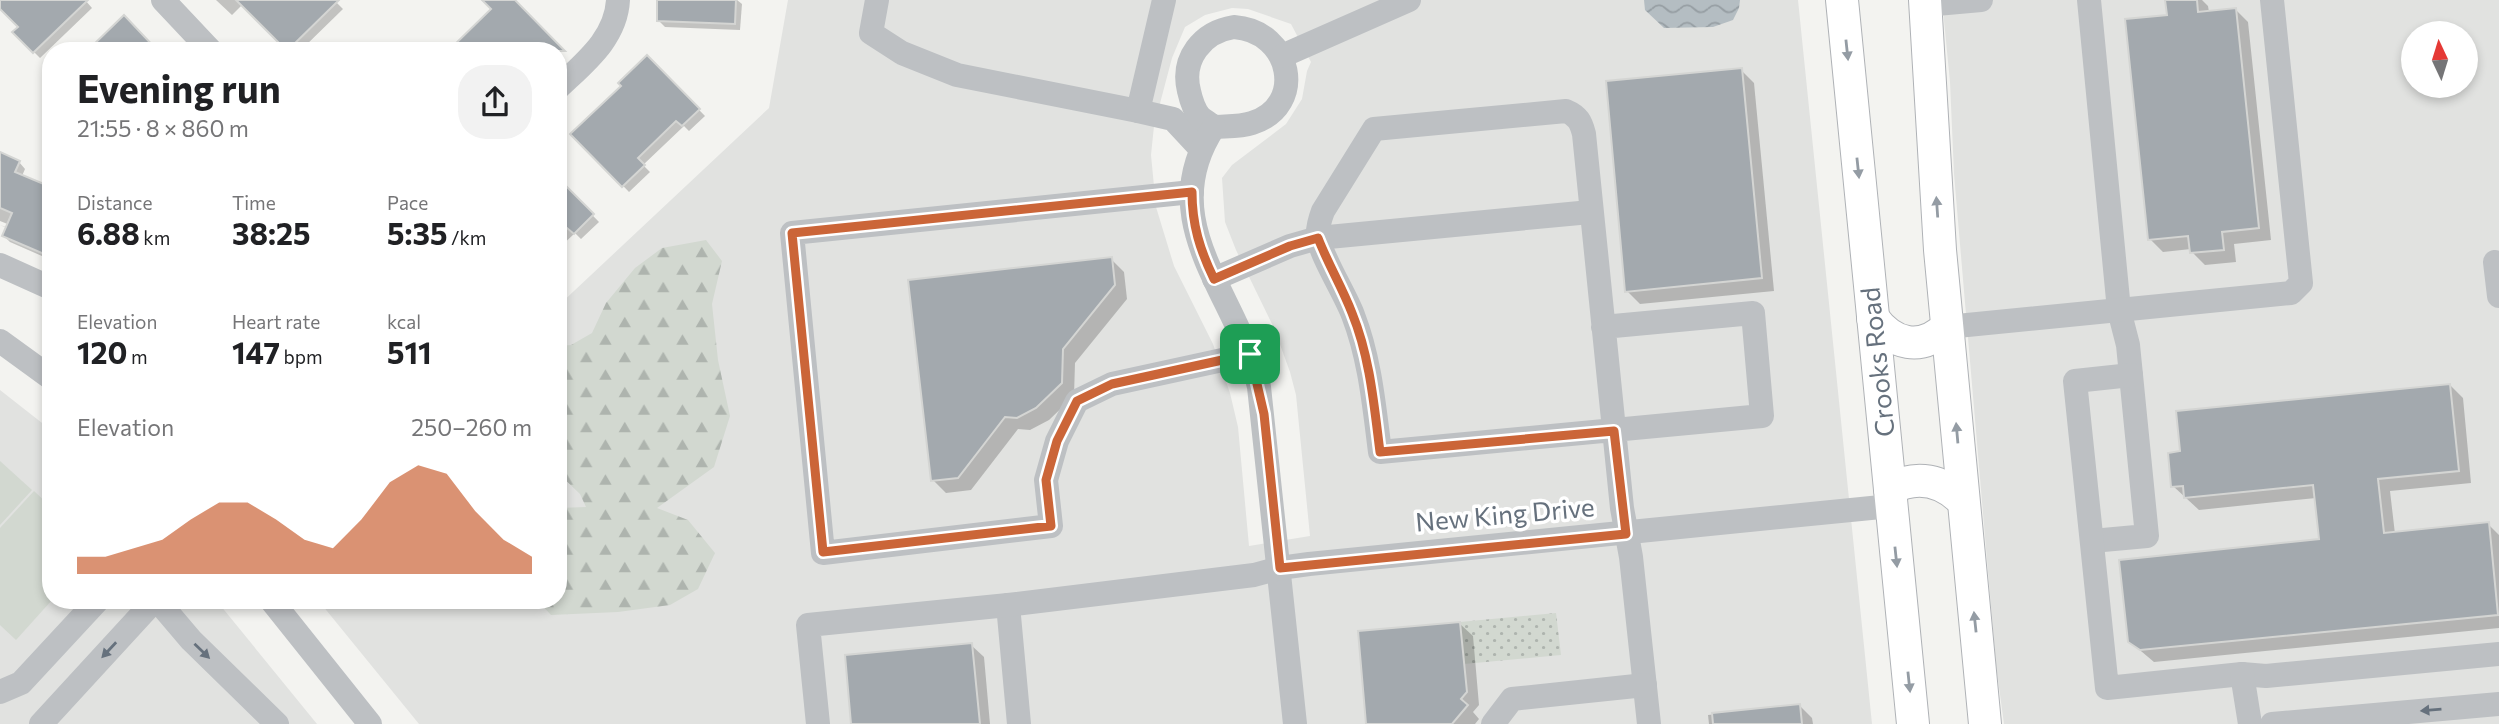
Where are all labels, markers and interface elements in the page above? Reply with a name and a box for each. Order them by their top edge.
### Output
north arrow [2401,21,2478,98]
map controls [2401,21,2478,98]
one-way arrow [1841,39,1852,61]
text: Evening run [77,64,281,111]
button: share [458,65,532,139]
text: 21:55 · 8 × 860 m [77,114,249,142]
one-way arrow [1853,157,1864,179]
text: Distance [77,191,153,214]
text: Time [232,191,276,214]
text: Pace [387,191,428,214]
one-way arrow [1931,195,1942,217]
text: 6.88 [77,214,140,251]
text: 38:25 [232,214,311,251]
text: 5:35 [387,214,447,251]
text: km [140,226,170,249]
text: /km [447,226,486,249]
street label: Crooks Road [1853,286,1900,439]
text: Elevation [77,310,157,333]
text: Heart rate [232,310,320,333]
text: kcal [387,310,421,333]
pin [1220,324,1280,384]
text: 120 [77,333,127,370]
text: 147 [232,333,280,370]
text: 511 [387,333,432,370]
icon: arrive [1231,335,1269,373]
text: m [127,345,148,368]
text: bpm [280,345,323,368]
text: Elevation [77,413,174,441]
text: 250–260 m [411,413,532,441]
one-way arrow [1951,422,1962,444]
street label: New King Drive [1414,490,1596,537]
one-way arrow [1891,546,1902,568]
one-way arrow [1969,611,1980,633]
one-way arrow [101,641,117,659]
one-way arrow [194,643,211,660]
one-way arrow [1904,672,1915,694]
one-way arrow [2420,705,2442,716]

